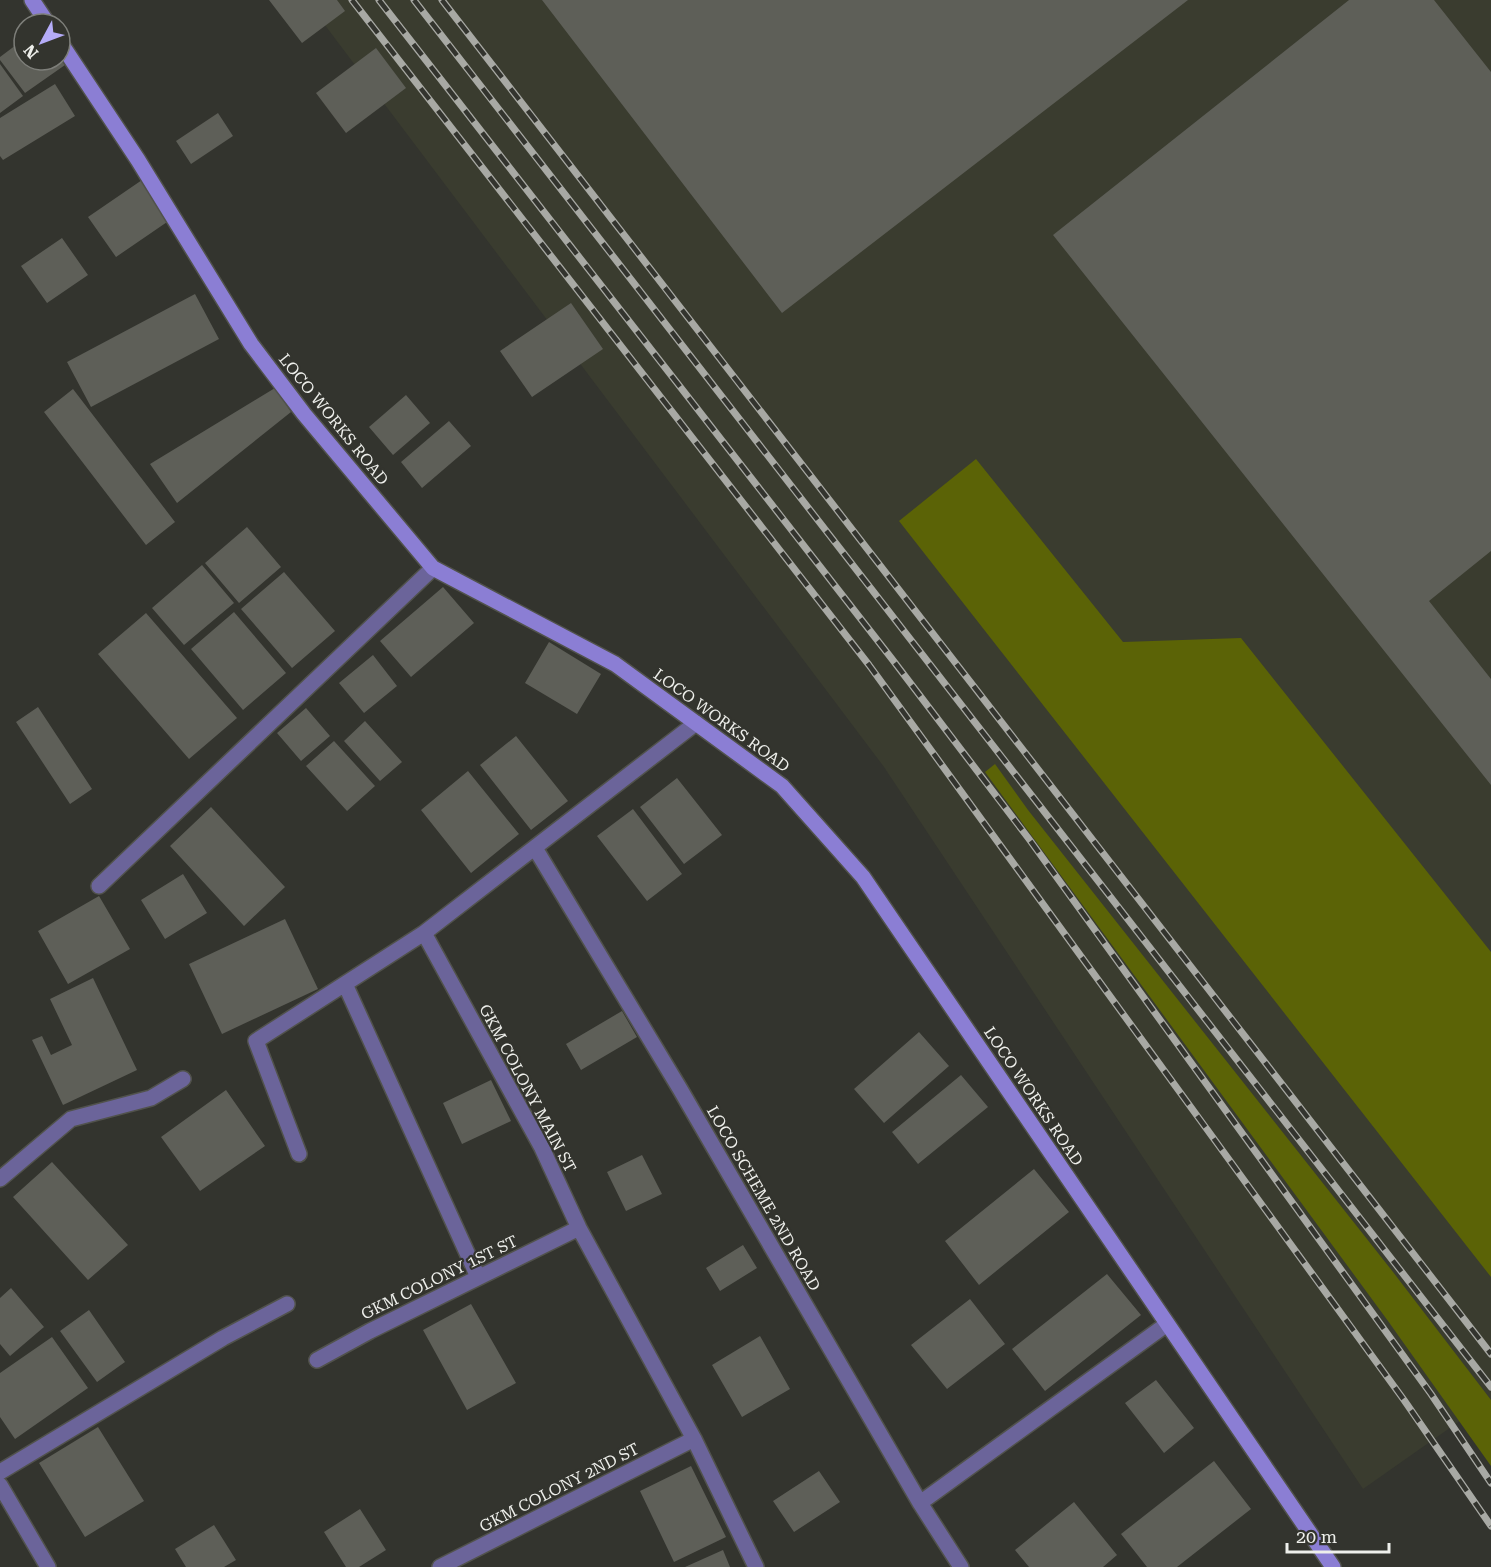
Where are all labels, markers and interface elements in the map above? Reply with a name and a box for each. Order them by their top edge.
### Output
north arrow [12,12,72,72]
text: N [20,41,42,62]
street label: LOCO WORKS ROAD [275,350,392,489]
street label: LOCO WORKS ROAD [650,665,793,776]
street label: GKM COLONY MAIN ST [475,1001,580,1176]
street label: LOCO WORKS ROAD [980,1023,1087,1169]
street label: LOCO SCHEME 2ND ROAD [703,1102,824,1294]
street label: GKM COLONY 1ST ST [358,1231,521,1324]
street label: GKM COLONY 2ND ST [476,1439,642,1536]
scale bar [1287,1516,1389,1554]
text: 20 m [1296,1526,1337,1547]

